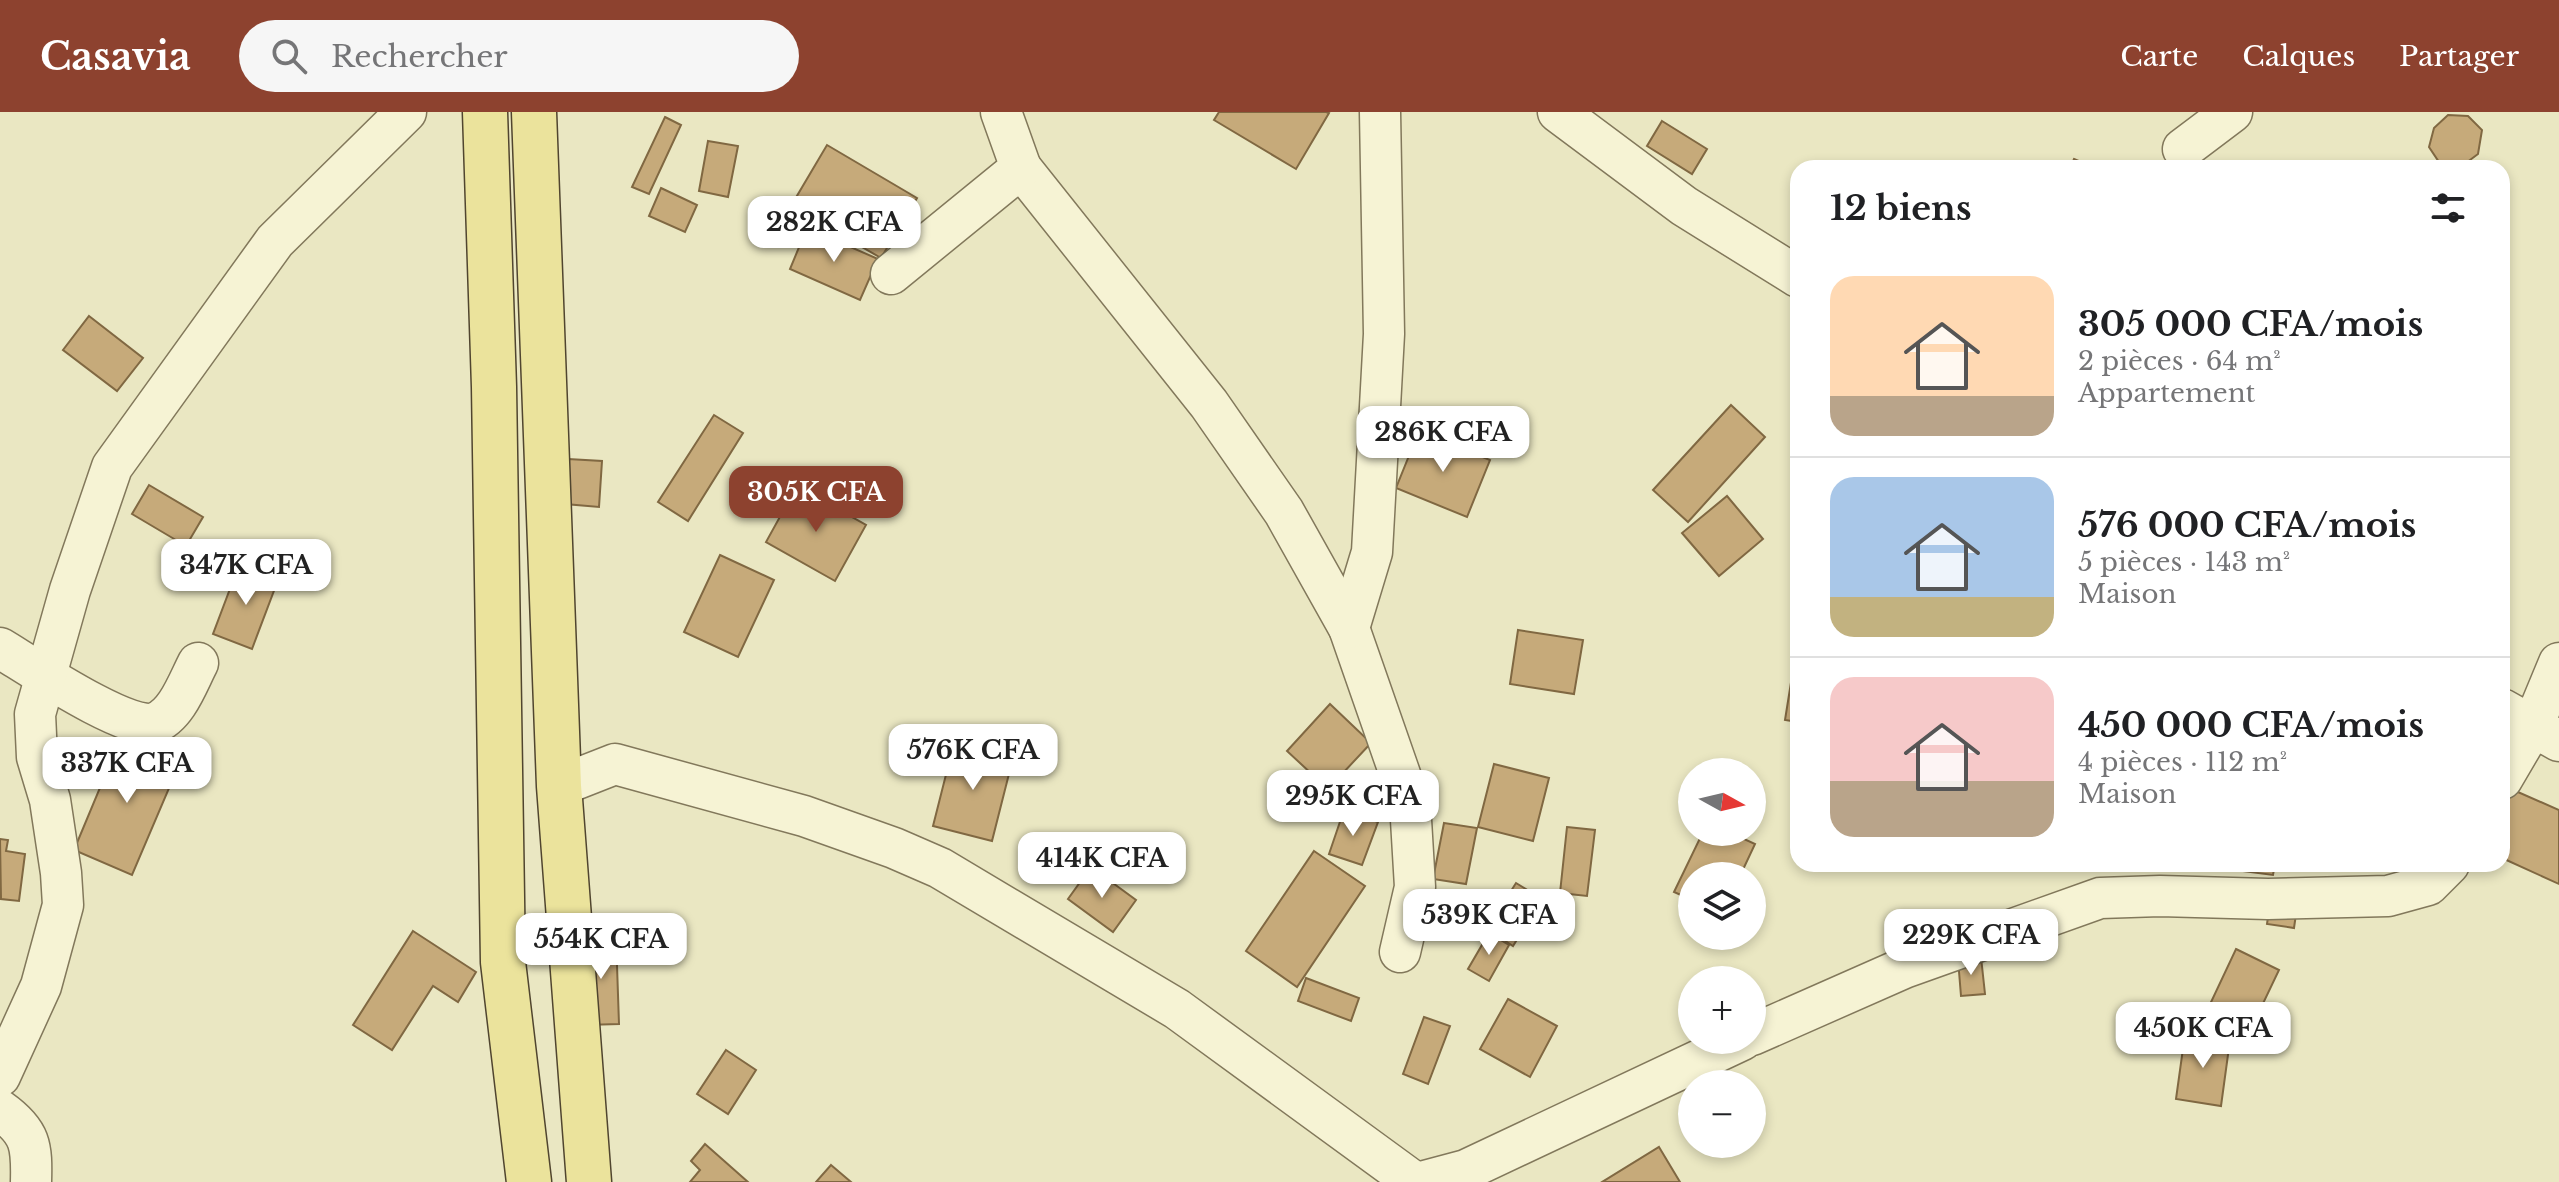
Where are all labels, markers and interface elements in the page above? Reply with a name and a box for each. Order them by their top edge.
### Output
search box [239,20,799,92]
text: Casavia [40,33,191,80]
icon: search [267,34,311,78]
text: Rechercher [331,38,508,75]
text: Carte [2120,39,2198,74]
text: Calques [2242,39,2355,74]
text: Partager [2399,39,2519,74]
icon: filters [2426,186,2470,230]
text: 12 biens [1830,187,1972,229]
pin: 282K CFA [751,196,917,264]
text: 282K CFA [766,206,902,238]
text: 305 000 CFA/mois [2078,303,2423,345]
icon: home [1894,308,1990,404]
text: 2 pièces · 64 m² [2078,345,2281,377]
text: Appartement [2078,377,2255,409]
pin: 286K CFA [1360,406,1526,474]
text: 286K CFA [1374,416,1512,448]
pin: 305K CFA [733,466,899,534]
text: 305K CFA [747,476,885,508]
text: 576 000 CFA/mois [2078,504,2416,546]
icon: home [1894,509,1990,605]
pin: 347K CFA [163,539,329,607]
text: 5 pièces · 143 m² [2078,546,2290,578]
text: 347K CFA [179,549,313,581]
text: Maison [2078,578,2176,610]
text: 450 000 CFA/mois [2078,704,2424,746]
icon: home [1894,709,1990,805]
pin: 576K CFA [890,724,1056,792]
text: 576K CFA [907,734,1039,766]
pin: 337K CFA [44,737,210,805]
text: 4 pièces · 112 m² [2078,746,2287,778]
text: 337K CFA [61,747,194,779]
north arrow [1678,758,1766,846]
map controls [1678,758,1766,1158]
pin: 295K CFA [1270,770,1436,838]
text: Maison [2078,778,2176,810]
text: 295K CFA [1285,780,1421,812]
pin: 414K CFA [1019,832,1185,900]
text: 414K CFA [1036,842,1168,874]
button: layers [1678,862,1766,950]
pin: 539K CFA [1406,889,1572,957]
text: 539K CFA [1421,899,1557,931]
pin: 229K CFA [1888,909,2054,977]
pin: 554K CFA [518,913,684,981]
text: 229K CFA [1902,919,2040,951]
text: 554K CFA [534,923,668,955]
button: + [1678,966,1766,1054]
pin: 450K CFA [2120,1002,2286,1070]
text: 450K CFA [2134,1012,2272,1044]
button: − [1678,1070,1766,1158]

